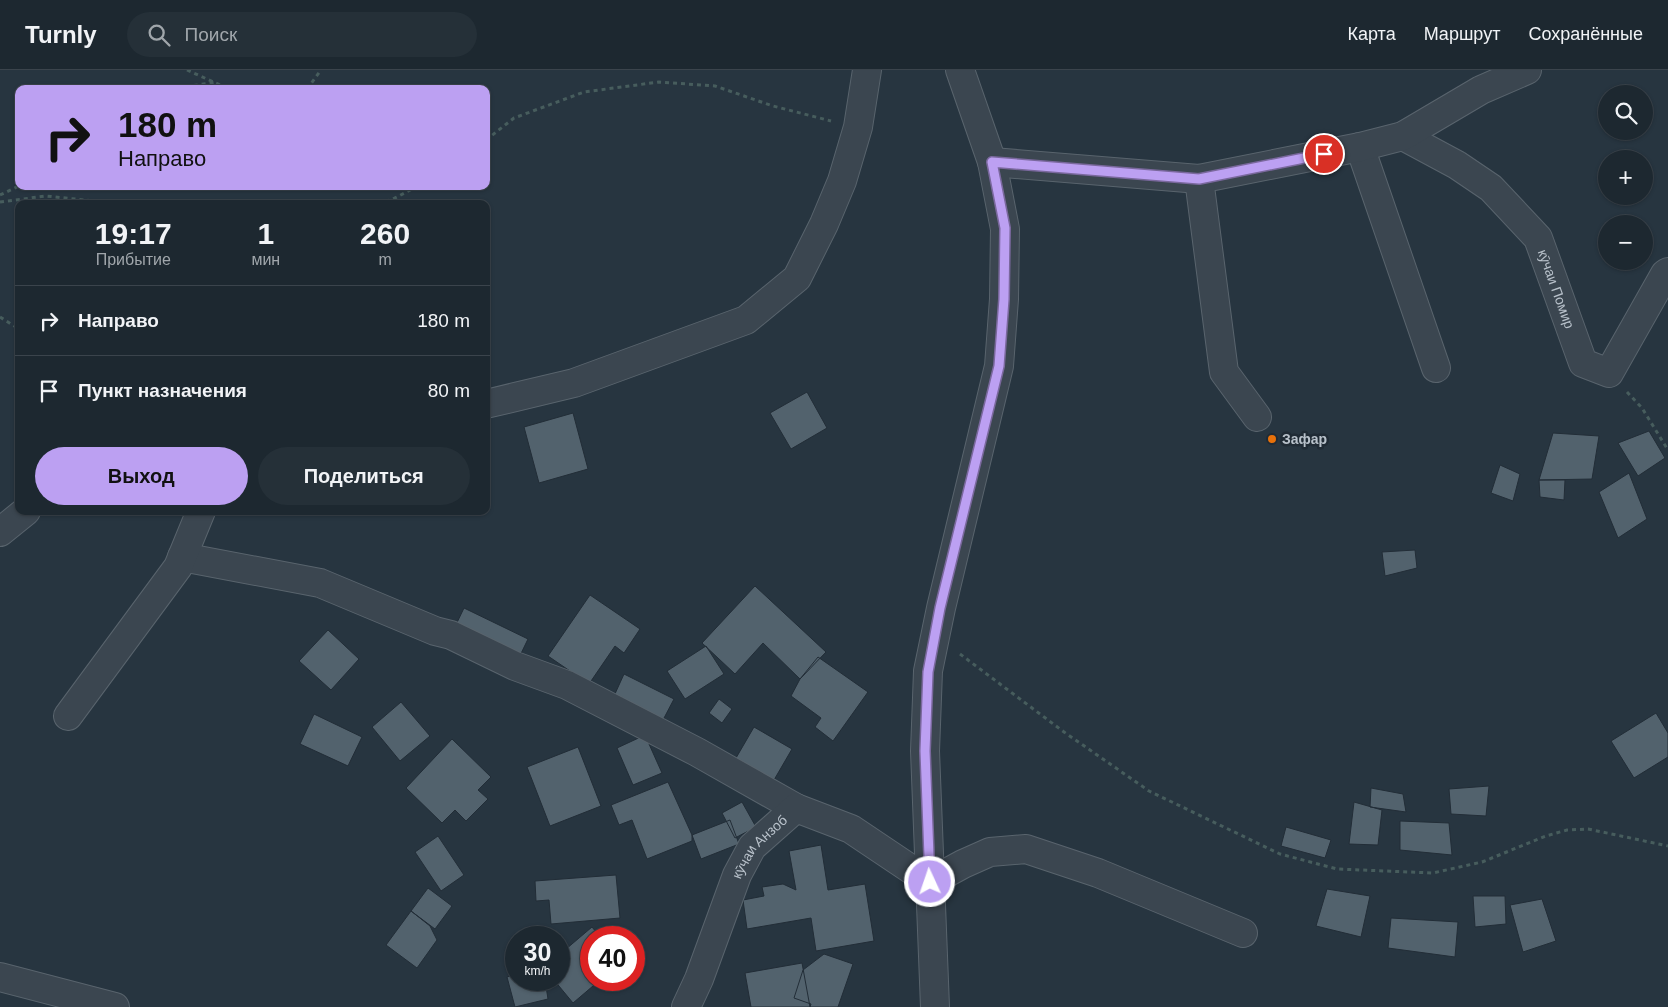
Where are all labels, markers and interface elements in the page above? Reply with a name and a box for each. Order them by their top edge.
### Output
search box [127,12,477,57]
text: Turnly [25,21,97,48]
icon: search [145,21,173,49]
text: Поиск [185,24,237,45]
text: Карта [1348,24,1396,44]
text: Маршрут [1424,24,1500,44]
text: Сохранённые [1528,24,1643,44]
map controls [1598,85,1653,270]
button: search [1598,85,1653,140]
icon: right [35,105,100,170]
text: 180 m [118,105,217,144]
pin [1303,133,1345,175]
icon: arrive [1310,140,1338,168]
text: Направо [118,146,206,171]
button: + [1598,150,1653,205]
button: − [1598,215,1653,270]
text: 19:17 [95,217,172,250]
text: 1 [257,217,274,250]
text: 260 [360,217,410,250]
street label: кӯчаи Помир [1535,247,1578,331]
text: Прибытие [96,251,171,268]
text: мин [251,251,280,268]
text: m [378,251,392,268]
icon: right [35,307,63,335]
text: Направо [78,310,159,331]
text: 180 m [417,310,470,331]
icon: arrive [35,377,63,405]
text: Пункт назначения [78,380,247,401]
text: 80 m [428,380,470,401]
place label: Зафар [1282,431,1327,447]
marker: Зафар [1266,433,1278,445]
button: Выход [35,447,248,505]
button: Поделиться [258,447,470,505]
street label: кӯчаи Анзоб [728,812,790,881]
position arrow [903,855,955,907]
speed limit sign: 40 [580,926,645,991]
text: 30 [524,938,551,966]
text: km/h [524,964,551,978]

